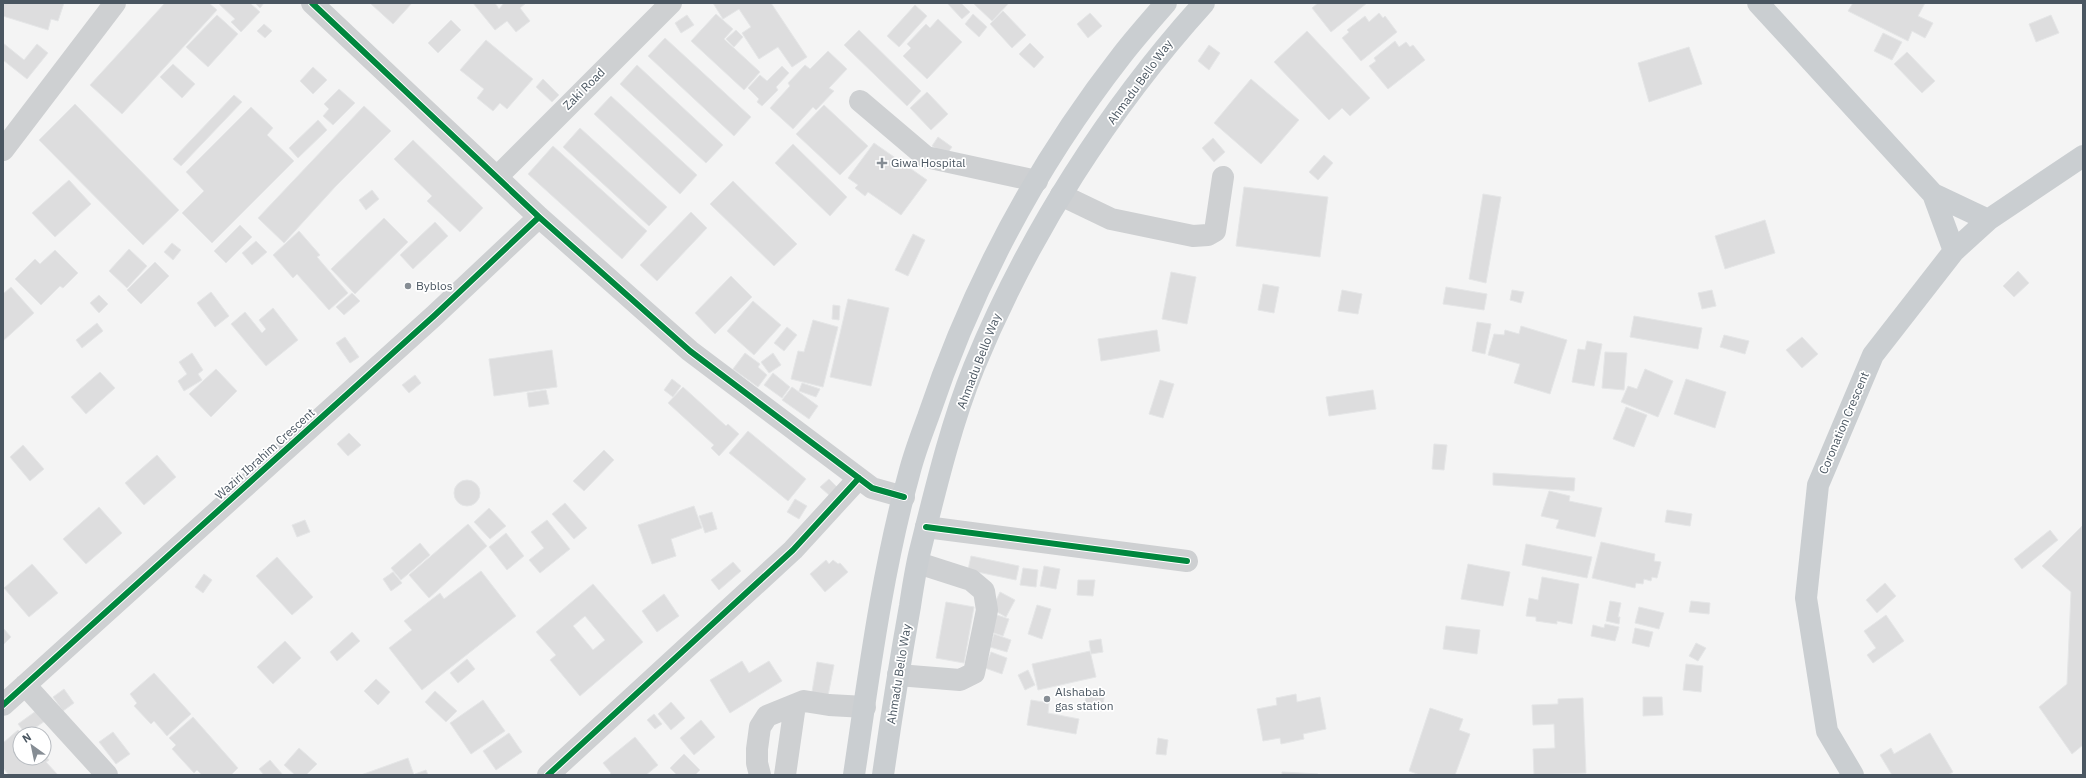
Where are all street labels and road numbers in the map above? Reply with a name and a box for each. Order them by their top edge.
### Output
street label: Ahmadu Bello Way [1104,36,1175,127]
street label: Zaki Road [560,65,608,113]
street label: Ahmadu Bello Way [953,311,1004,411]
street label: Coronation Crescent [1815,369,1872,476]
street label: Waziri Ibrahim Crescent [212,405,318,502]
street label: Ahmadu Bello Way [883,623,914,725]

